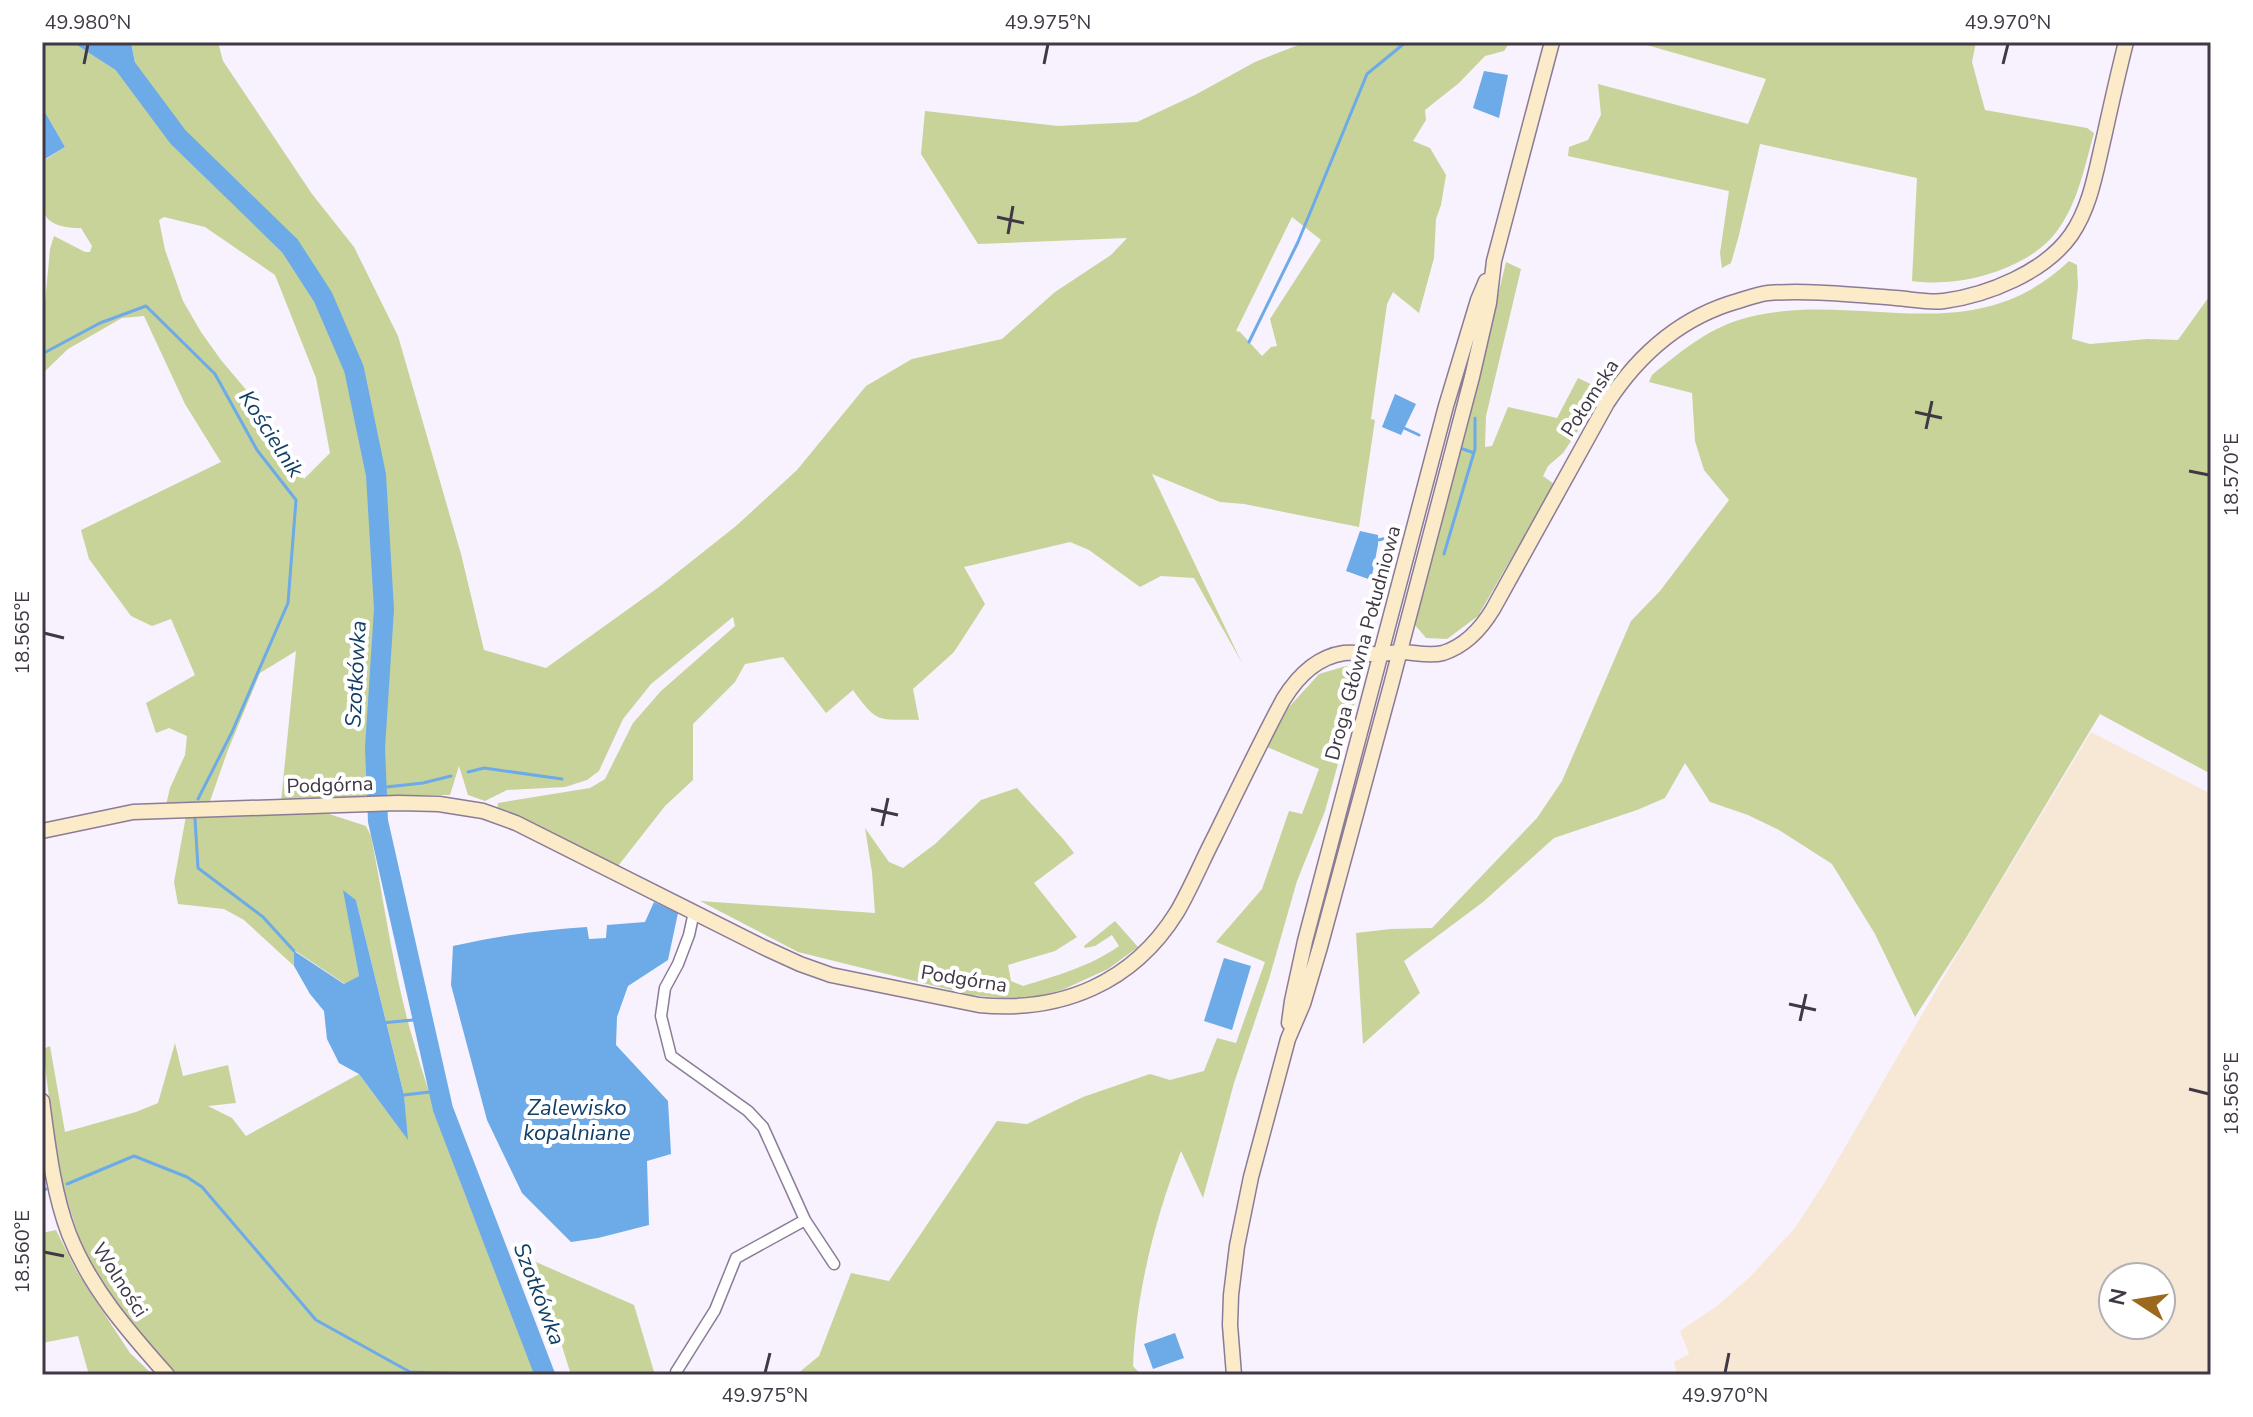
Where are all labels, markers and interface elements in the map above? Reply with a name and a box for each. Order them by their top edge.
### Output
text: 49.980°N [45,9,131,36]
text: 49.975°N [1005,9,1091,36]
text: 49.970°N [1965,9,2051,36]
street label: Połomska [1555,354,1625,442]
water label: Kościelnik [232,385,311,484]
text: 18.570°E [2218,433,2245,517]
street label: Droga Główna Południowa [1319,523,1407,763]
text: 18.565°E [9,591,36,675]
water label: Szotkówka [338,620,374,728]
street label: Podgórna [286,770,374,800]
street label: Podgórna [919,959,1009,999]
text: 18.565°E [2218,1052,2245,1136]
water label: Zalewisko kopalniane [523,1093,631,1148]
text: 18.560°E [9,1210,36,1294]
street label: Wolności [86,1237,154,1323]
water label: Szotkówka [506,1239,572,1349]
north arrow [2097,1261,2177,1341]
text: N [2102,1286,2135,1308]
text: 49.975°N [722,1382,808,1409]
text: 49.970°N [1682,1382,1768,1409]

